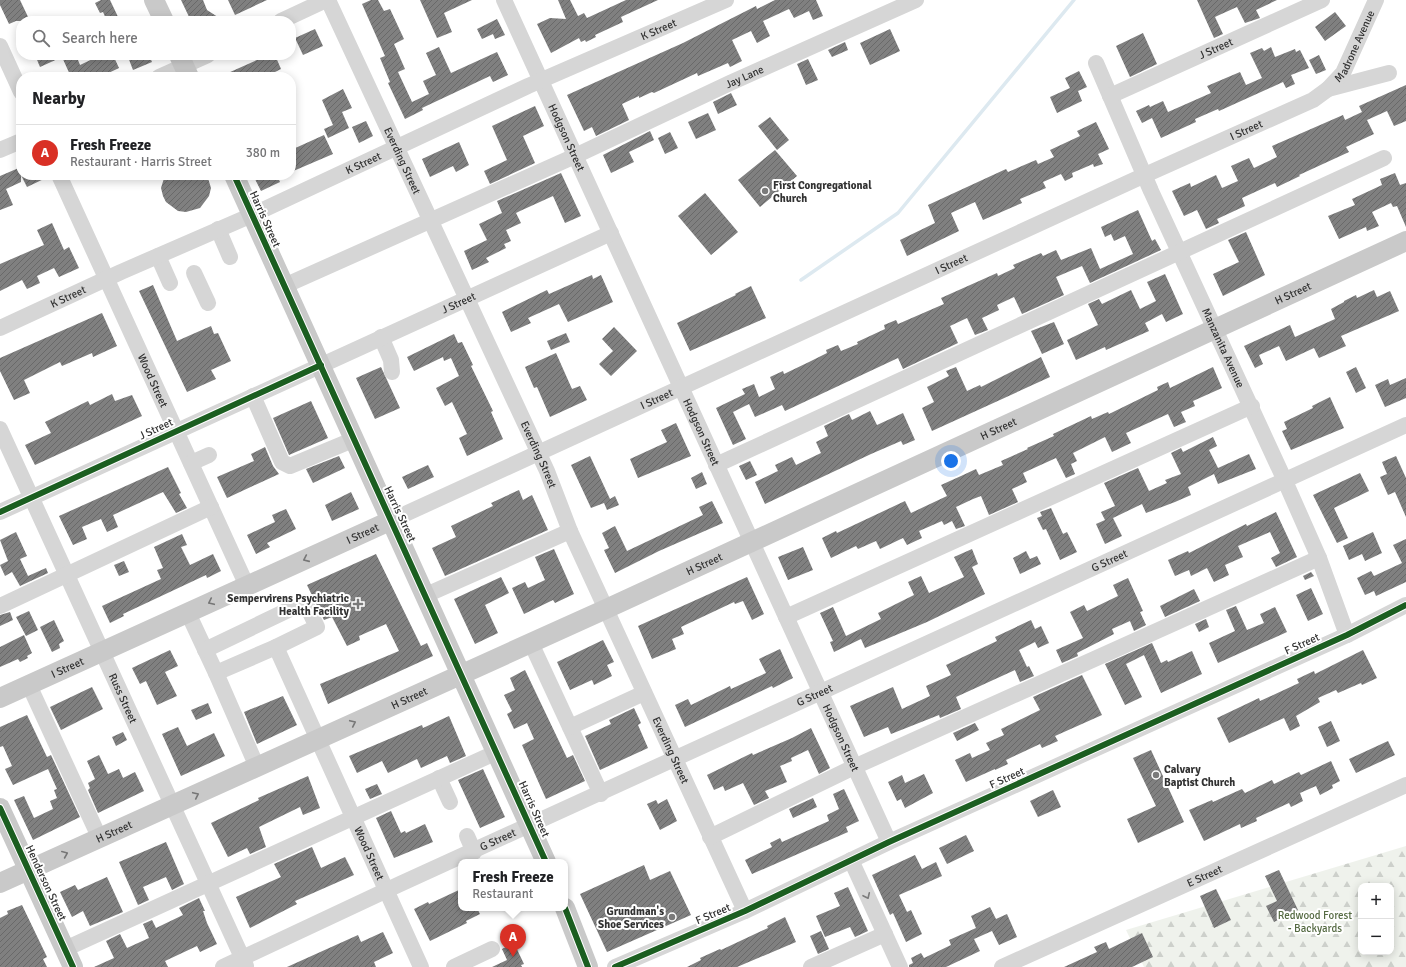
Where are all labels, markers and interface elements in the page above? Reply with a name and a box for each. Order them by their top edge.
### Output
street label: Madrone Avenue [1331,8,1377,85]
search box [16,16,296,60]
street label: K Street [638,16,678,43]
icon: search [30,27,52,49]
text: Search here [62,29,138,47]
street label: J Street [1197,35,1235,62]
street label: Jay Lane [723,62,766,91]
text: Nearby [32,88,85,109]
street label: Hodgson Street [546,102,588,173]
street label: I Street [1228,117,1265,143]
street label: Everding Street [382,125,424,196]
text: Fresh Freeze [70,136,151,154]
text: A [41,145,49,161]
text: 380 m [246,145,280,161]
street label: K Street [343,149,383,177]
text: Restaurant · Harris Street [70,154,212,170]
place label: First Congregational Church [773,179,872,205]
marker: First Congregational Church [760,186,770,196]
street label: Harris Street [247,189,283,249]
street label: I Street [933,251,970,277]
street label: H Street [1273,279,1313,307]
street label: K Street [48,283,88,310]
street label: J Street [439,289,478,316]
street label: Manzanita Avenue [1199,306,1247,390]
street label: Wood Street [135,352,171,409]
street label: I Street [638,386,675,412]
street label: Hodgson Street [681,396,723,468]
street label: H Street [978,414,1019,442]
street label: J Street [137,415,175,443]
street label: Everding Street [518,419,559,490]
your location [941,451,961,471]
street label: Harris Street [381,484,419,544]
street label: I Street [344,520,381,546]
street label: G Street [1089,547,1129,574]
street label: H Street [684,550,724,578]
one-way arrow [303,554,311,562]
place label: Sempervirens Psychiatric Health Facility [227,592,350,618]
one-way arrow [208,597,216,605]
marker: Sempervirens Psychiatric Health Facility [352,598,364,610]
street label: F Street [1283,631,1322,657]
street label: I Street [49,654,86,680]
street label: Russ Street [106,671,140,725]
street label: G Street [794,681,835,709]
street label: H Street [389,684,429,712]
street label: Hodgson Street [820,702,862,773]
street label: Everding Street [650,715,692,786]
one-way arrow [349,720,356,728]
place label: Calvary Baptist Church [1164,763,1235,789]
street label: F Street [988,765,1027,791]
marker: Calvary Baptist Church [1151,770,1161,780]
street label: Harris Street [516,779,552,839]
one-way arrow [192,792,199,800]
street label: H Street [94,818,134,845]
street label: Wood Street [352,824,387,882]
street label: G Street [478,825,518,853]
street label: Henderson Street [23,843,69,923]
one-way arrow [61,851,68,859]
popup [458,859,568,911]
street label: E Street [1185,862,1224,889]
text: Fresh Freeze [472,868,554,886]
map controls [1358,883,1394,955]
button: + [1358,883,1394,919]
text: Restaurant [472,886,533,902]
one-way arrow [862,891,870,899]
street label: F Street [694,901,733,927]
place label: Grundman's Shoe Services [598,905,664,931]
park label: Redwood Forest - Backyards [1278,909,1352,935]
marker: Grundman's Shoe Services [667,912,677,922]
button: − [1358,919,1394,955]
pin: A [500,924,526,957]

